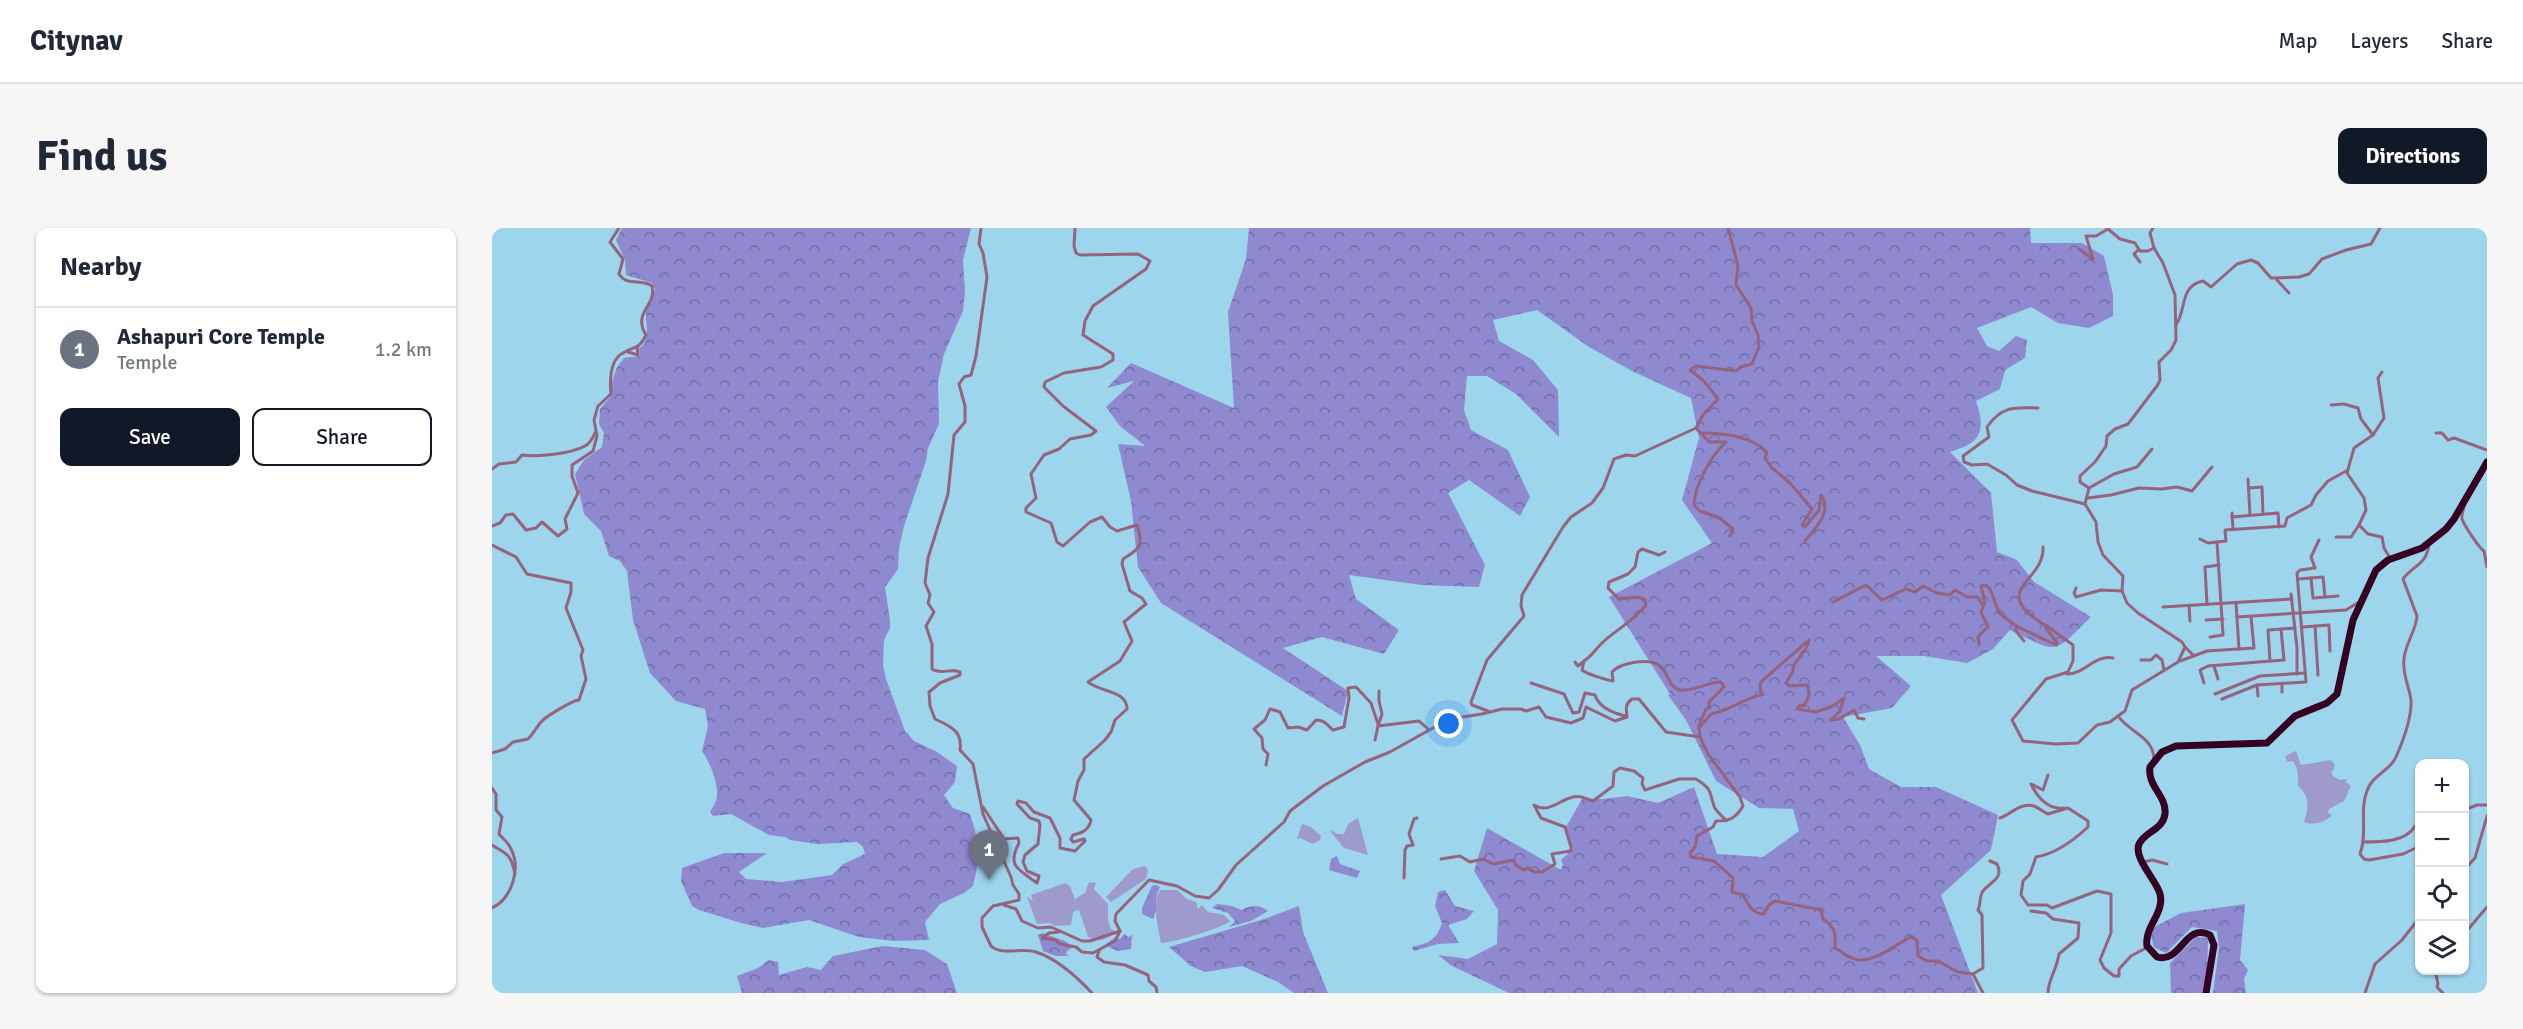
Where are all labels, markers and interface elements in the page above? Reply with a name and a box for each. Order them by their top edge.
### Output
text: Citynav [30,24,123,58]
text: Map [2279,28,2317,54]
text: Layers [2350,28,2408,54]
text: Share [2441,28,2493,54]
button: Directions [2338,128,2487,184]
text: Find us [36,131,167,182]
text: Nearby [60,251,141,283]
text: Ashapuri Core Temple [117,323,325,350]
text: 1 [74,337,85,362]
text: 1.2 km [375,337,432,362]
text: Temple [117,350,177,375]
button: Save [60,408,240,466]
button: Share [252,408,432,466]
your location [1434,709,1463,738]
map controls [2415,759,2469,975]
button: + [2415,759,2469,813]
button: − [2415,813,2469,867]
pin: 1 [970,830,1008,880]
button: locate [2415,867,2469,921]
button: layers [2415,921,2469,975]

